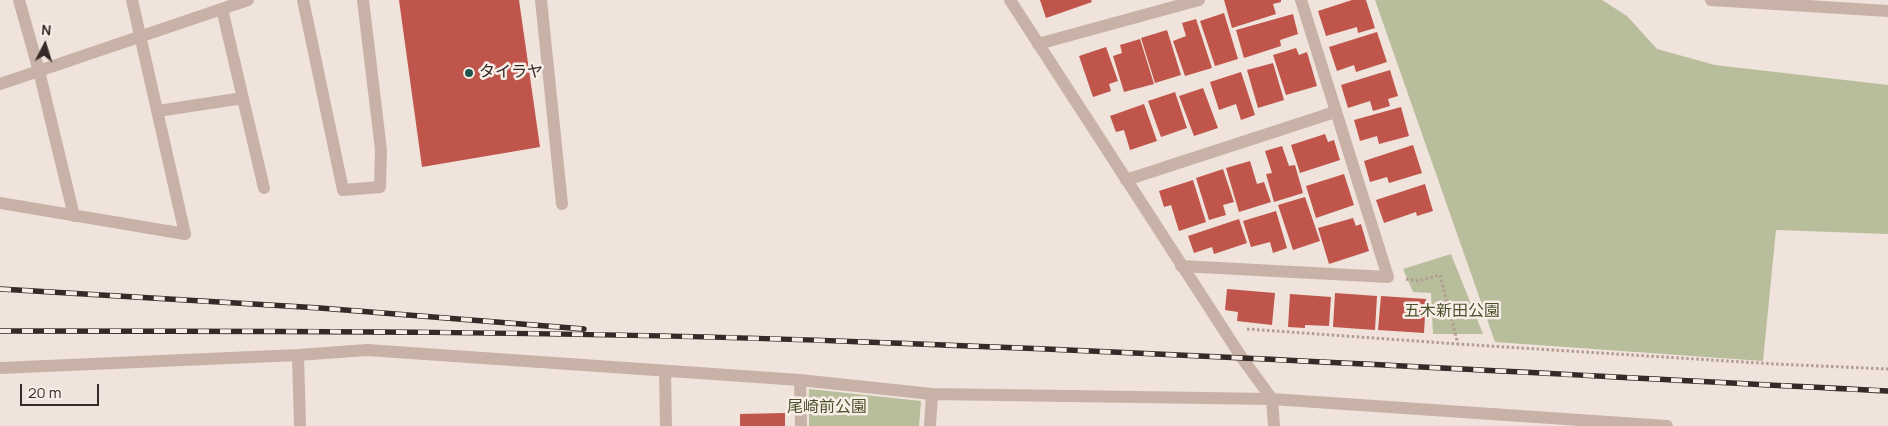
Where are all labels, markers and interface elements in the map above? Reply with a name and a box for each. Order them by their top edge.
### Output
north arrow [20,20,70,70]
text: N [41,20,52,39]
place label: タイラヤ [479,63,543,83]
marker: タイラヤ [463,67,475,79]
park label: 五木新田公園 [1404,302,1500,322]
scale bar [22,374,101,406]
text: 20 m [28,382,61,403]
park label: 尾崎前公園 [787,398,867,418]

